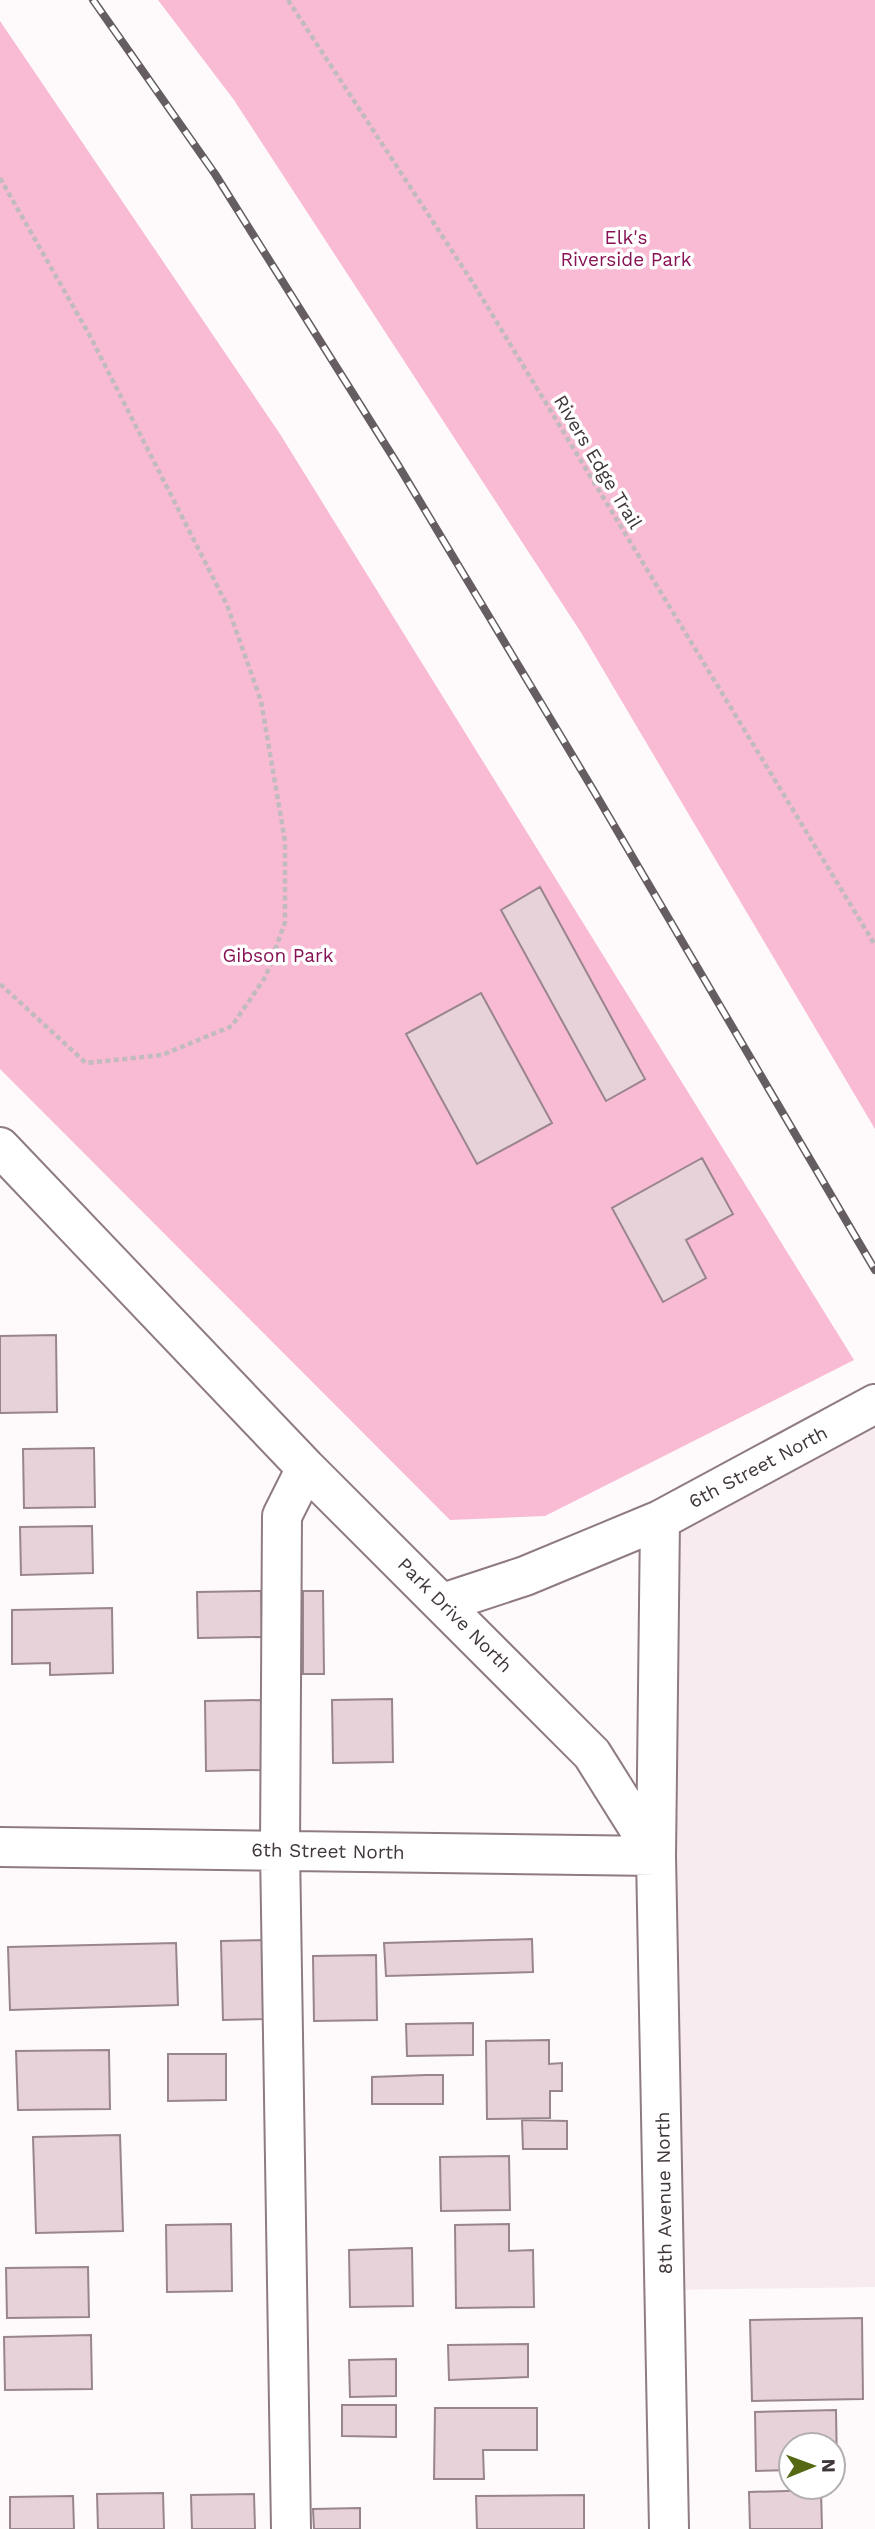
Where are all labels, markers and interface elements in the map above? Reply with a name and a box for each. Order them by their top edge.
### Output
park label: Elk's Riverside Park [560,226,692,271]
street label: Rivers Edge Trail [549,391,647,533]
park label: Gibson Park [222,944,334,967]
street label: 6th Street North [685,1421,831,1513]
street label: Park Drive North [393,1553,517,1677]
street label: 6th Street North [251,1838,405,1864]
street label: 8th Avenue North [651,2111,677,2275]
north arrow [777,2431,847,2501]
text: N [817,2458,840,2473]

